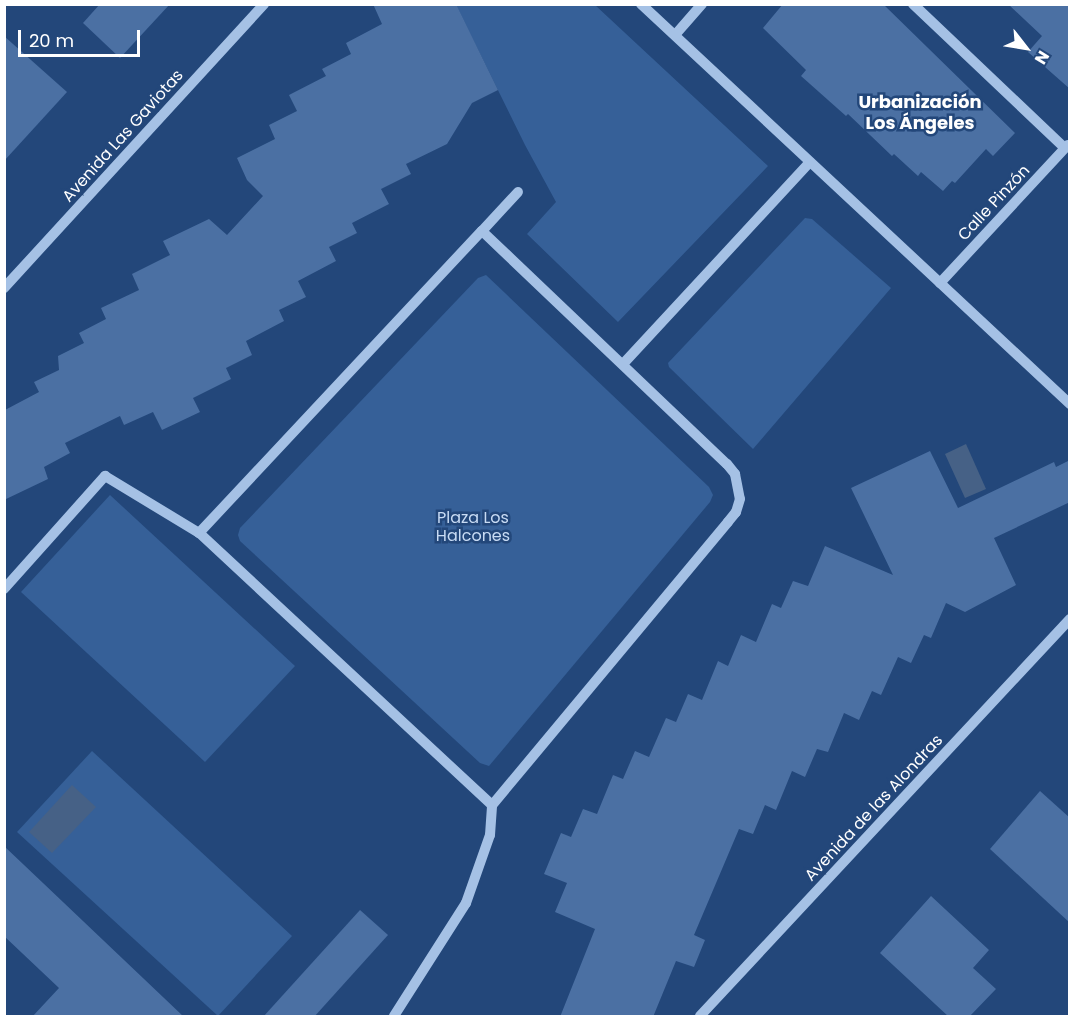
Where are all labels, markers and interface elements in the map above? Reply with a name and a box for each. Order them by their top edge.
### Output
scale bar [21,18,142,56]
north arrow [996,18,1056,78]
text: 20 m [29,28,74,53]
text: N [1029,46,1055,69]
street label: Avenida Las Gaviotas [58,66,188,206]
district label: Urbanización Los Ángeles [858,92,982,134]
street label: Calle Pinzón [954,161,1034,245]
park label: Plaza Los Halcones [436,508,510,546]
street label: Avenida de las Alondras [801,731,947,885]

